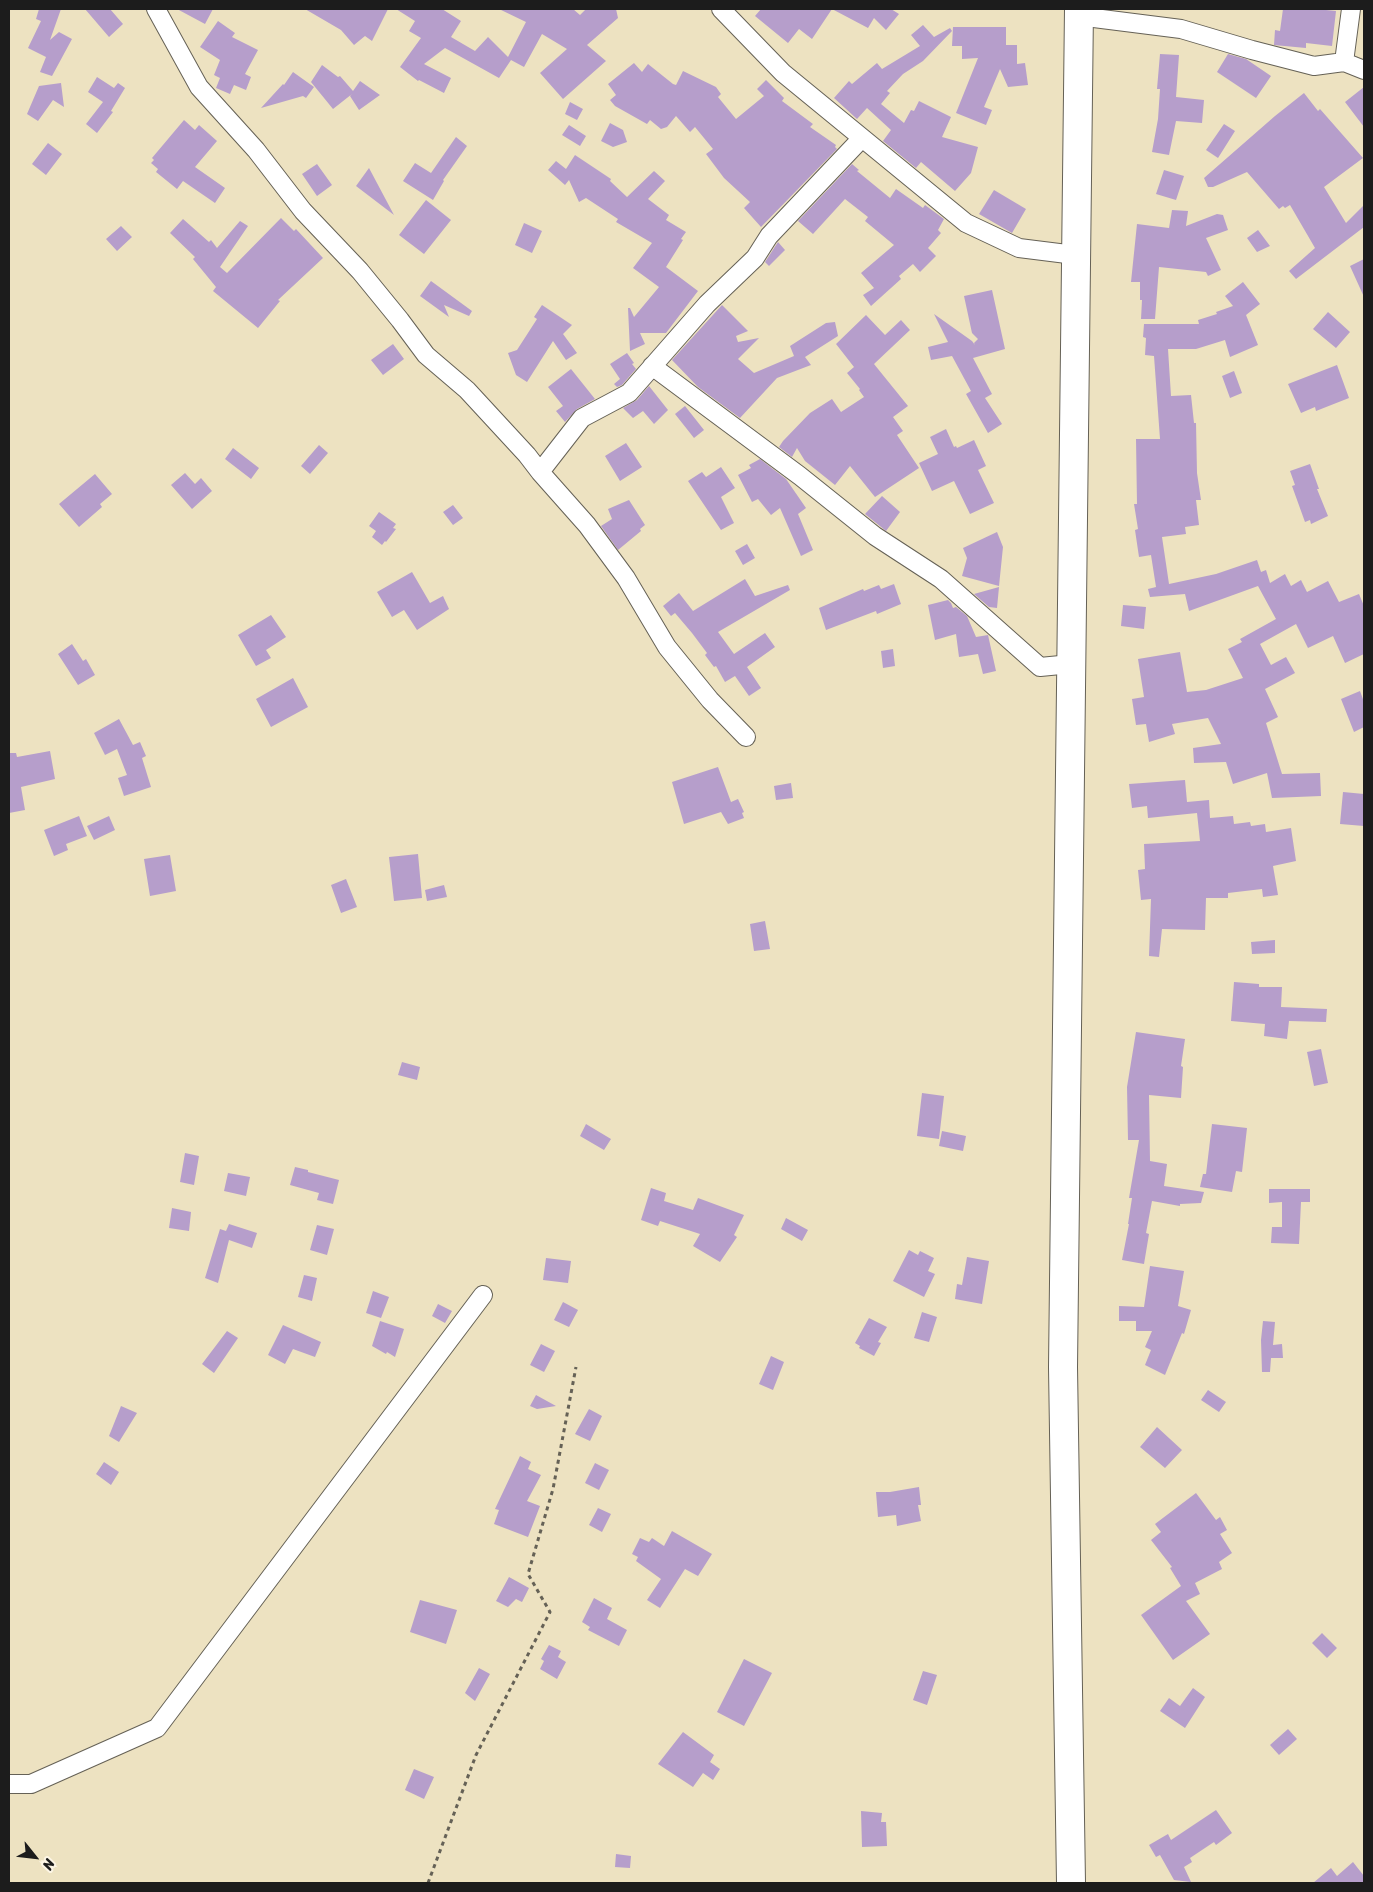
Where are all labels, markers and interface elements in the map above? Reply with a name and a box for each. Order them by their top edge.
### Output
north arrow [10,1832,60,1882]
text: N [35,1854,62,1875]

